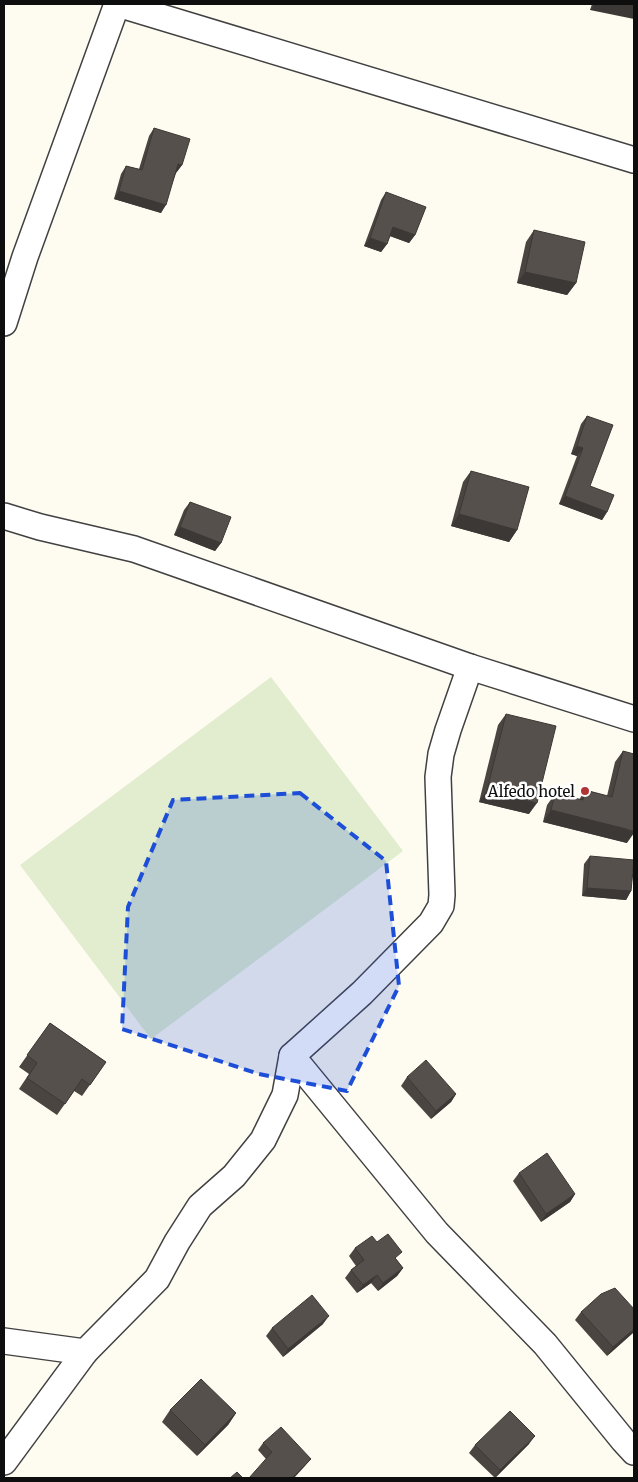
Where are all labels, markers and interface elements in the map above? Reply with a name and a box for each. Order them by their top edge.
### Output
place label: Alfedo hotel [487,782,575,801]
marker: Alfedo hotel [579,785,591,797]

